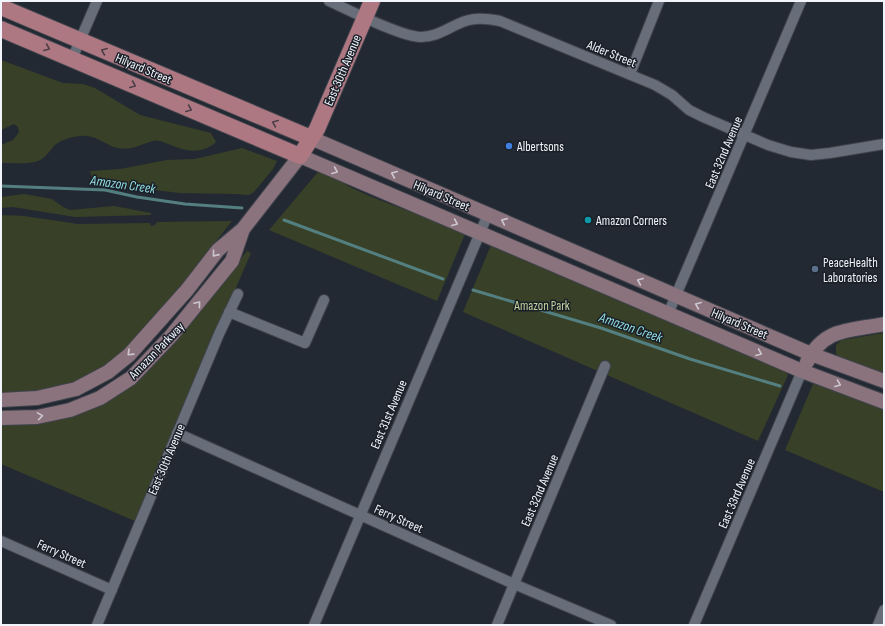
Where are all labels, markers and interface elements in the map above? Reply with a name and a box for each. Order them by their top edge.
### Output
street label: East 30th Avenue [321,33,365,108]
street label: Alder Street [584,36,639,71]
one-way arrow [44,44,51,52]
one-way arrow [100,47,107,55]
street label: Hilyard Street [113,50,174,88]
one-way arrow [130,81,137,89]
one-way arrow [184,104,192,112]
street label: East 32nd Avenue [702,114,746,191]
one-way arrow [271,120,278,128]
place label: Albertsons [516,139,564,155]
marker: Albertsons [504,141,514,151]
one-way arrow [332,167,339,175]
one-way arrow [390,170,397,178]
water label: Amazon Creek [88,171,157,198]
street label: Hilyard Street [411,177,472,215]
place label: Amazon Corners [595,213,667,229]
marker: Amazon Corners [583,215,593,225]
one-way arrow [450,218,458,226]
one-way arrow [500,218,508,226]
one-way arrow [212,250,219,257]
place label: PeaceHealth Laboratories [823,255,878,286]
marker: PeaceHealth Laboratories [810,264,820,274]
one-way arrow [637,277,644,285]
park label: Amazon Park [513,298,570,314]
one-way arrow [193,301,200,309]
one-way arrow [694,302,702,310]
street label: Hilyard Street [709,305,770,343]
water label: Amazon Creek [596,308,665,346]
street label: Amazon Parkway [125,319,188,383]
one-way arrow [127,348,135,356]
one-way arrow [755,348,762,356]
street label: East 31st Avenue [367,378,411,451]
one-way arrow [835,380,842,388]
one-way arrow [37,412,43,421]
street label: East 30th Avenue [145,422,189,497]
street label: East 32nd Avenue [518,452,562,529]
street label: East 33rd Avenue [715,456,759,531]
street label: Ferry Street [372,501,426,537]
street label: Ferry Street [35,536,89,572]

